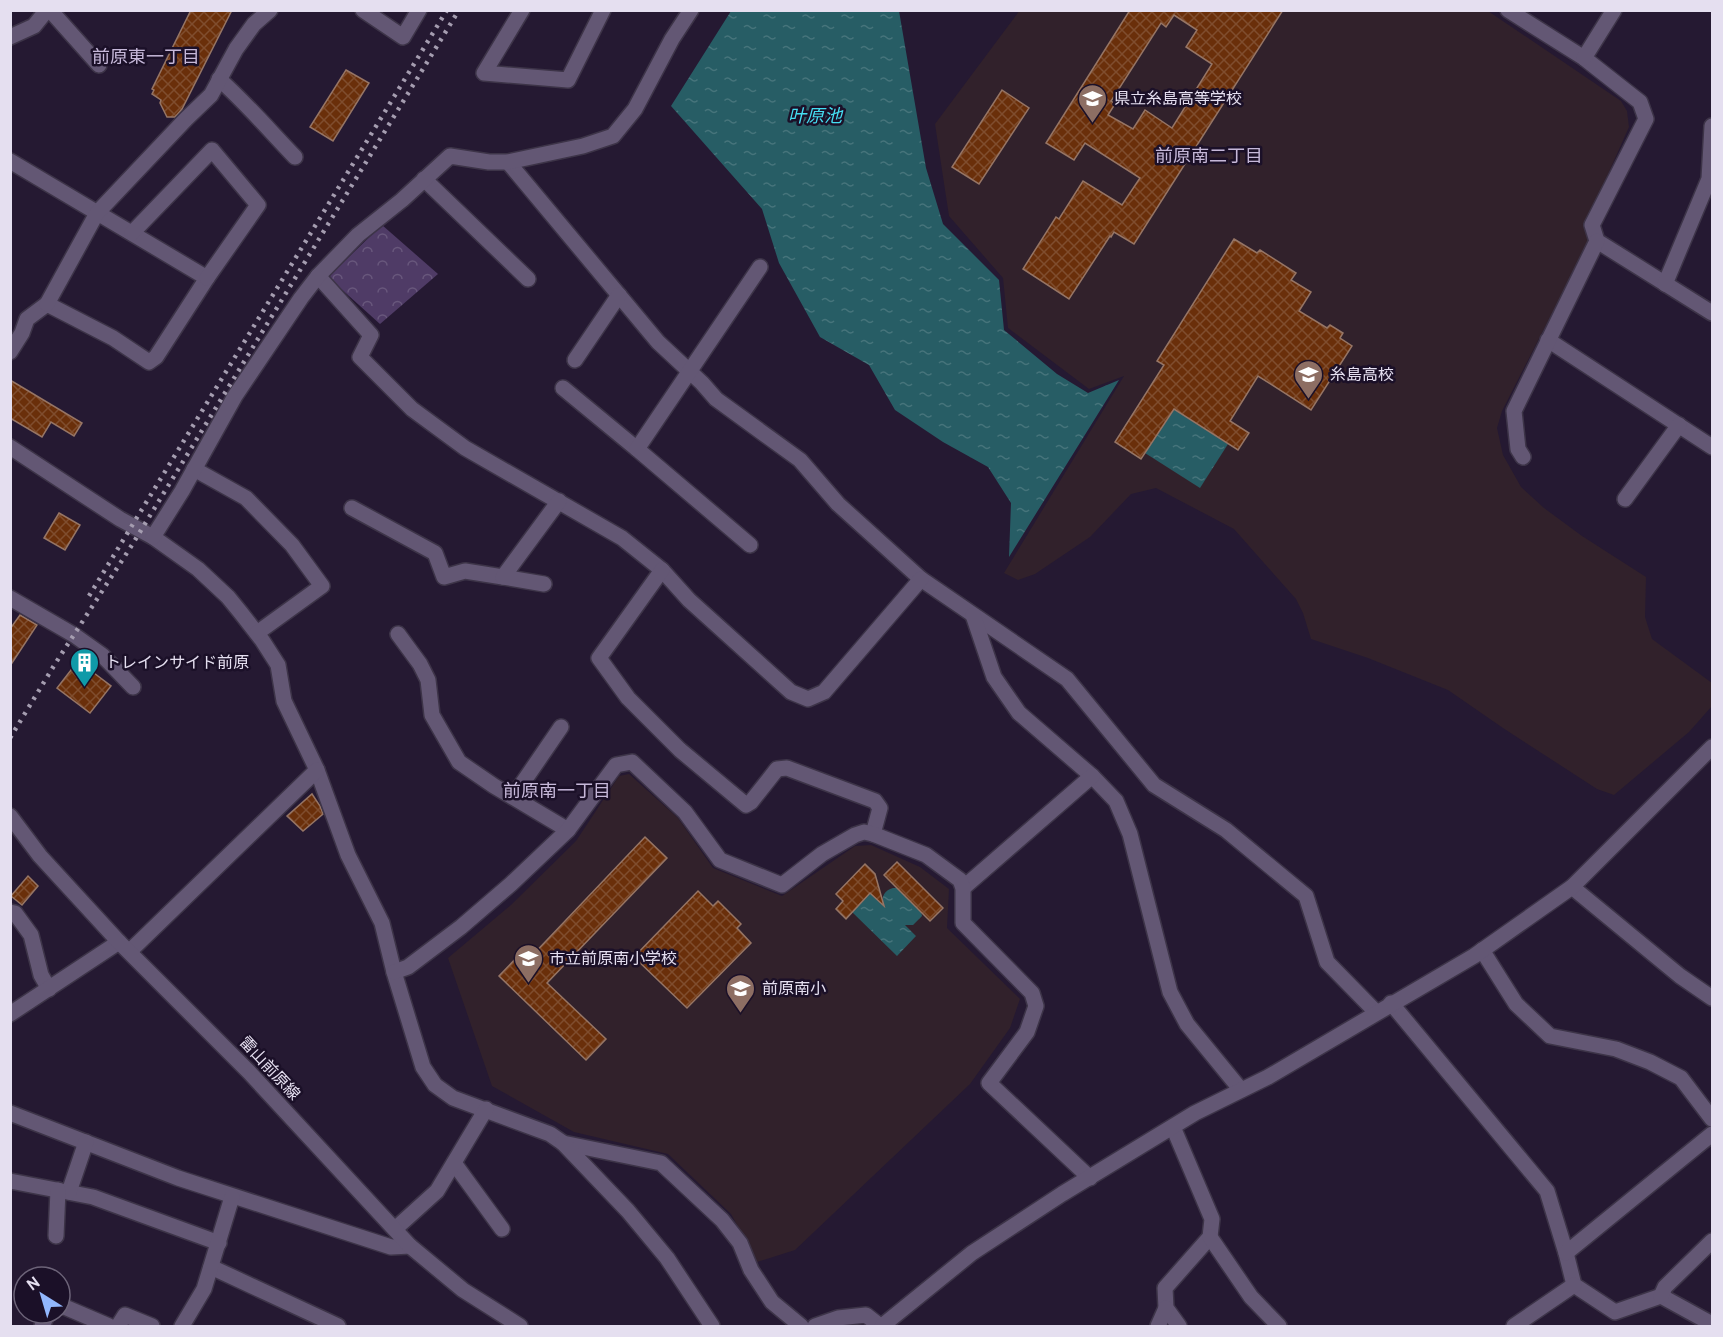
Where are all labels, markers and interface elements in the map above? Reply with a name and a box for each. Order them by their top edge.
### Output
district label: 前原東一丁目 [92,46,200,68]
school or university icon: 県立糸島高等学校 [1077,82,1109,124]
place label: 県立糸島高等学校 [1114,89,1242,108]
water label: 叶原池 [788,105,844,127]
district label: 前原南二丁目 [1155,145,1263,167]
school or university icon: 糸島高校 [1293,358,1325,400]
place label: 糸島高校 [1330,365,1394,384]
building icon: トレインサイド前原 [68,646,100,688]
place label: トレインサイド前原 [105,653,249,672]
district label: 前原南一丁目 [503,780,611,802]
school or university icon: 市立前原南小学校 [512,942,544,984]
place label: 市立前原南小学校 [549,949,677,968]
school or university icon: 前原南小 [725,972,757,1014]
place label: 前原南小 [762,979,826,998]
street label: 雷山前原線 [236,1032,304,1104]
north arrow [12,1265,72,1325]
text: N [23,1272,44,1294]

